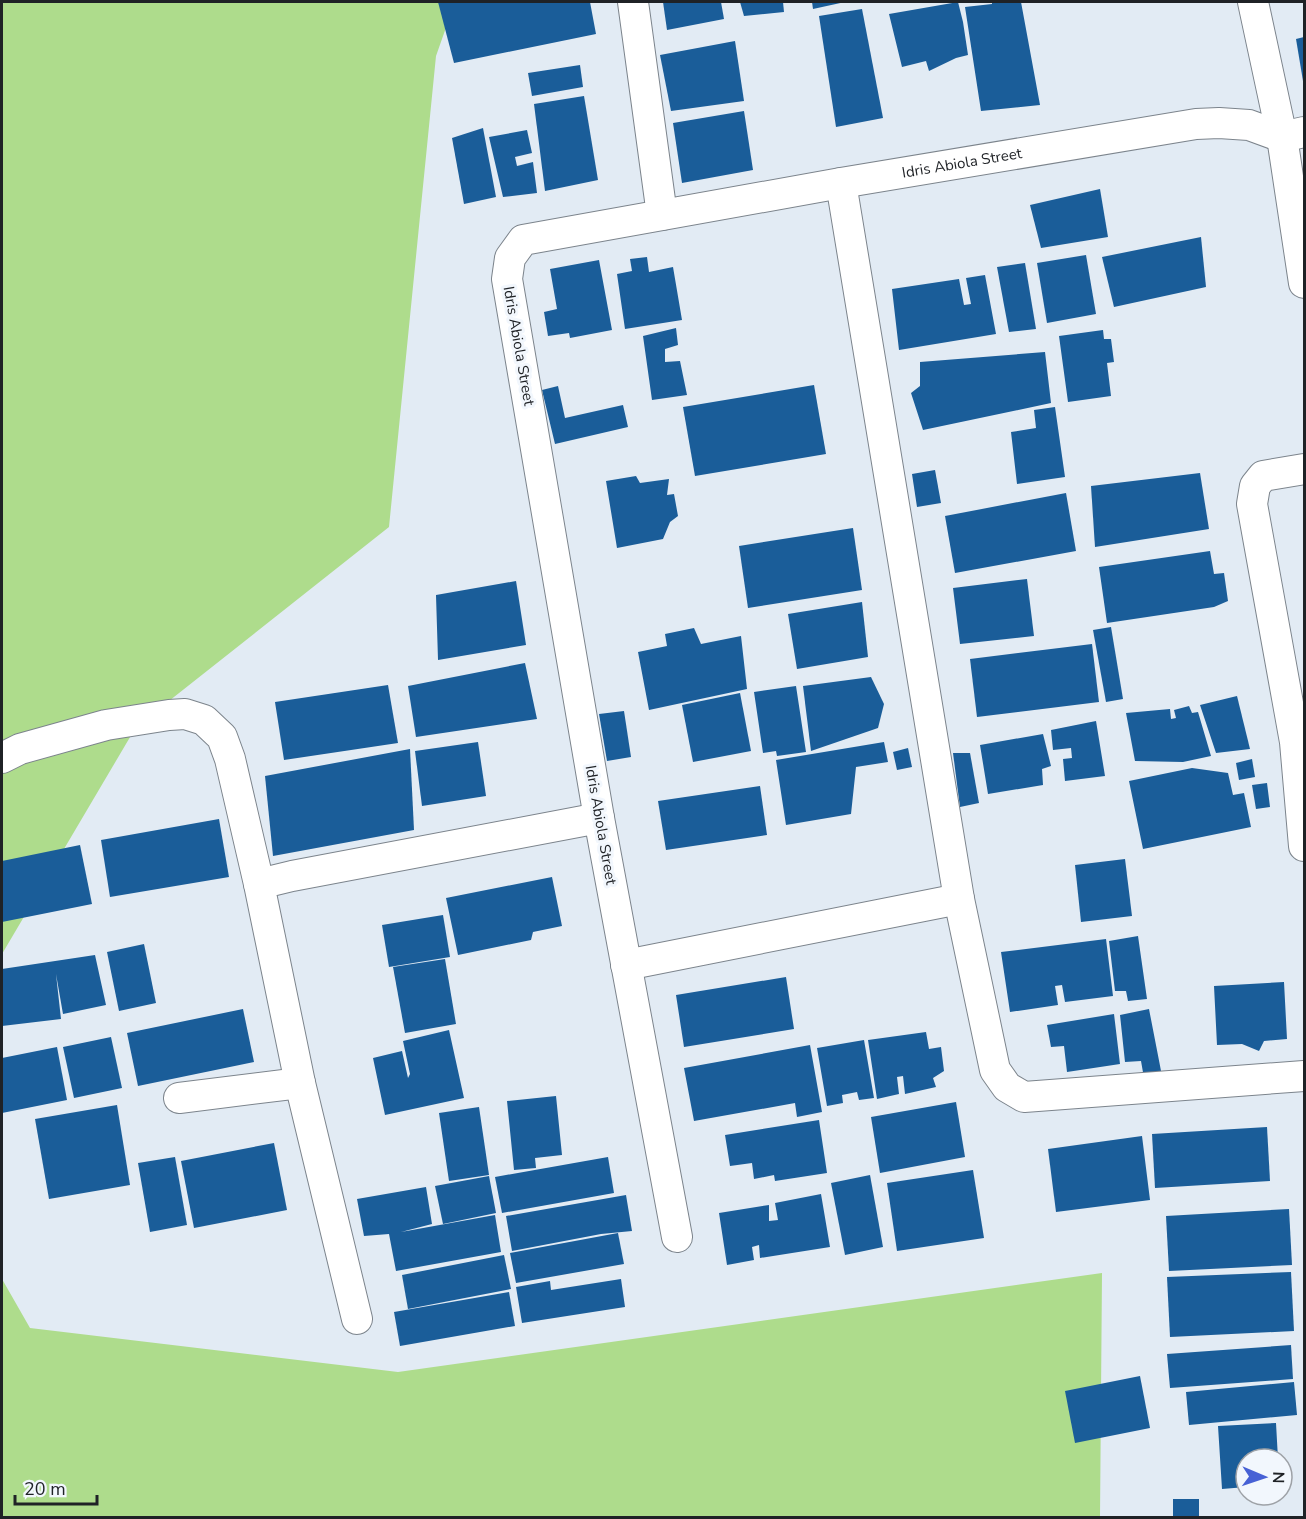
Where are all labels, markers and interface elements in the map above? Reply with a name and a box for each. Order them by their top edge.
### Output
street label: Idris Abiola Street [900,143,1024,183]
street label: Idris Abiola Street [499,285,539,408]
street label: Idris Abiola Street [581,764,621,887]
north arrow [1234,1447,1294,1507]
scale bar [15,1468,98,1506]
text: N [1267,1471,1289,1484]
text: 20 m [24,1477,66,1501]

